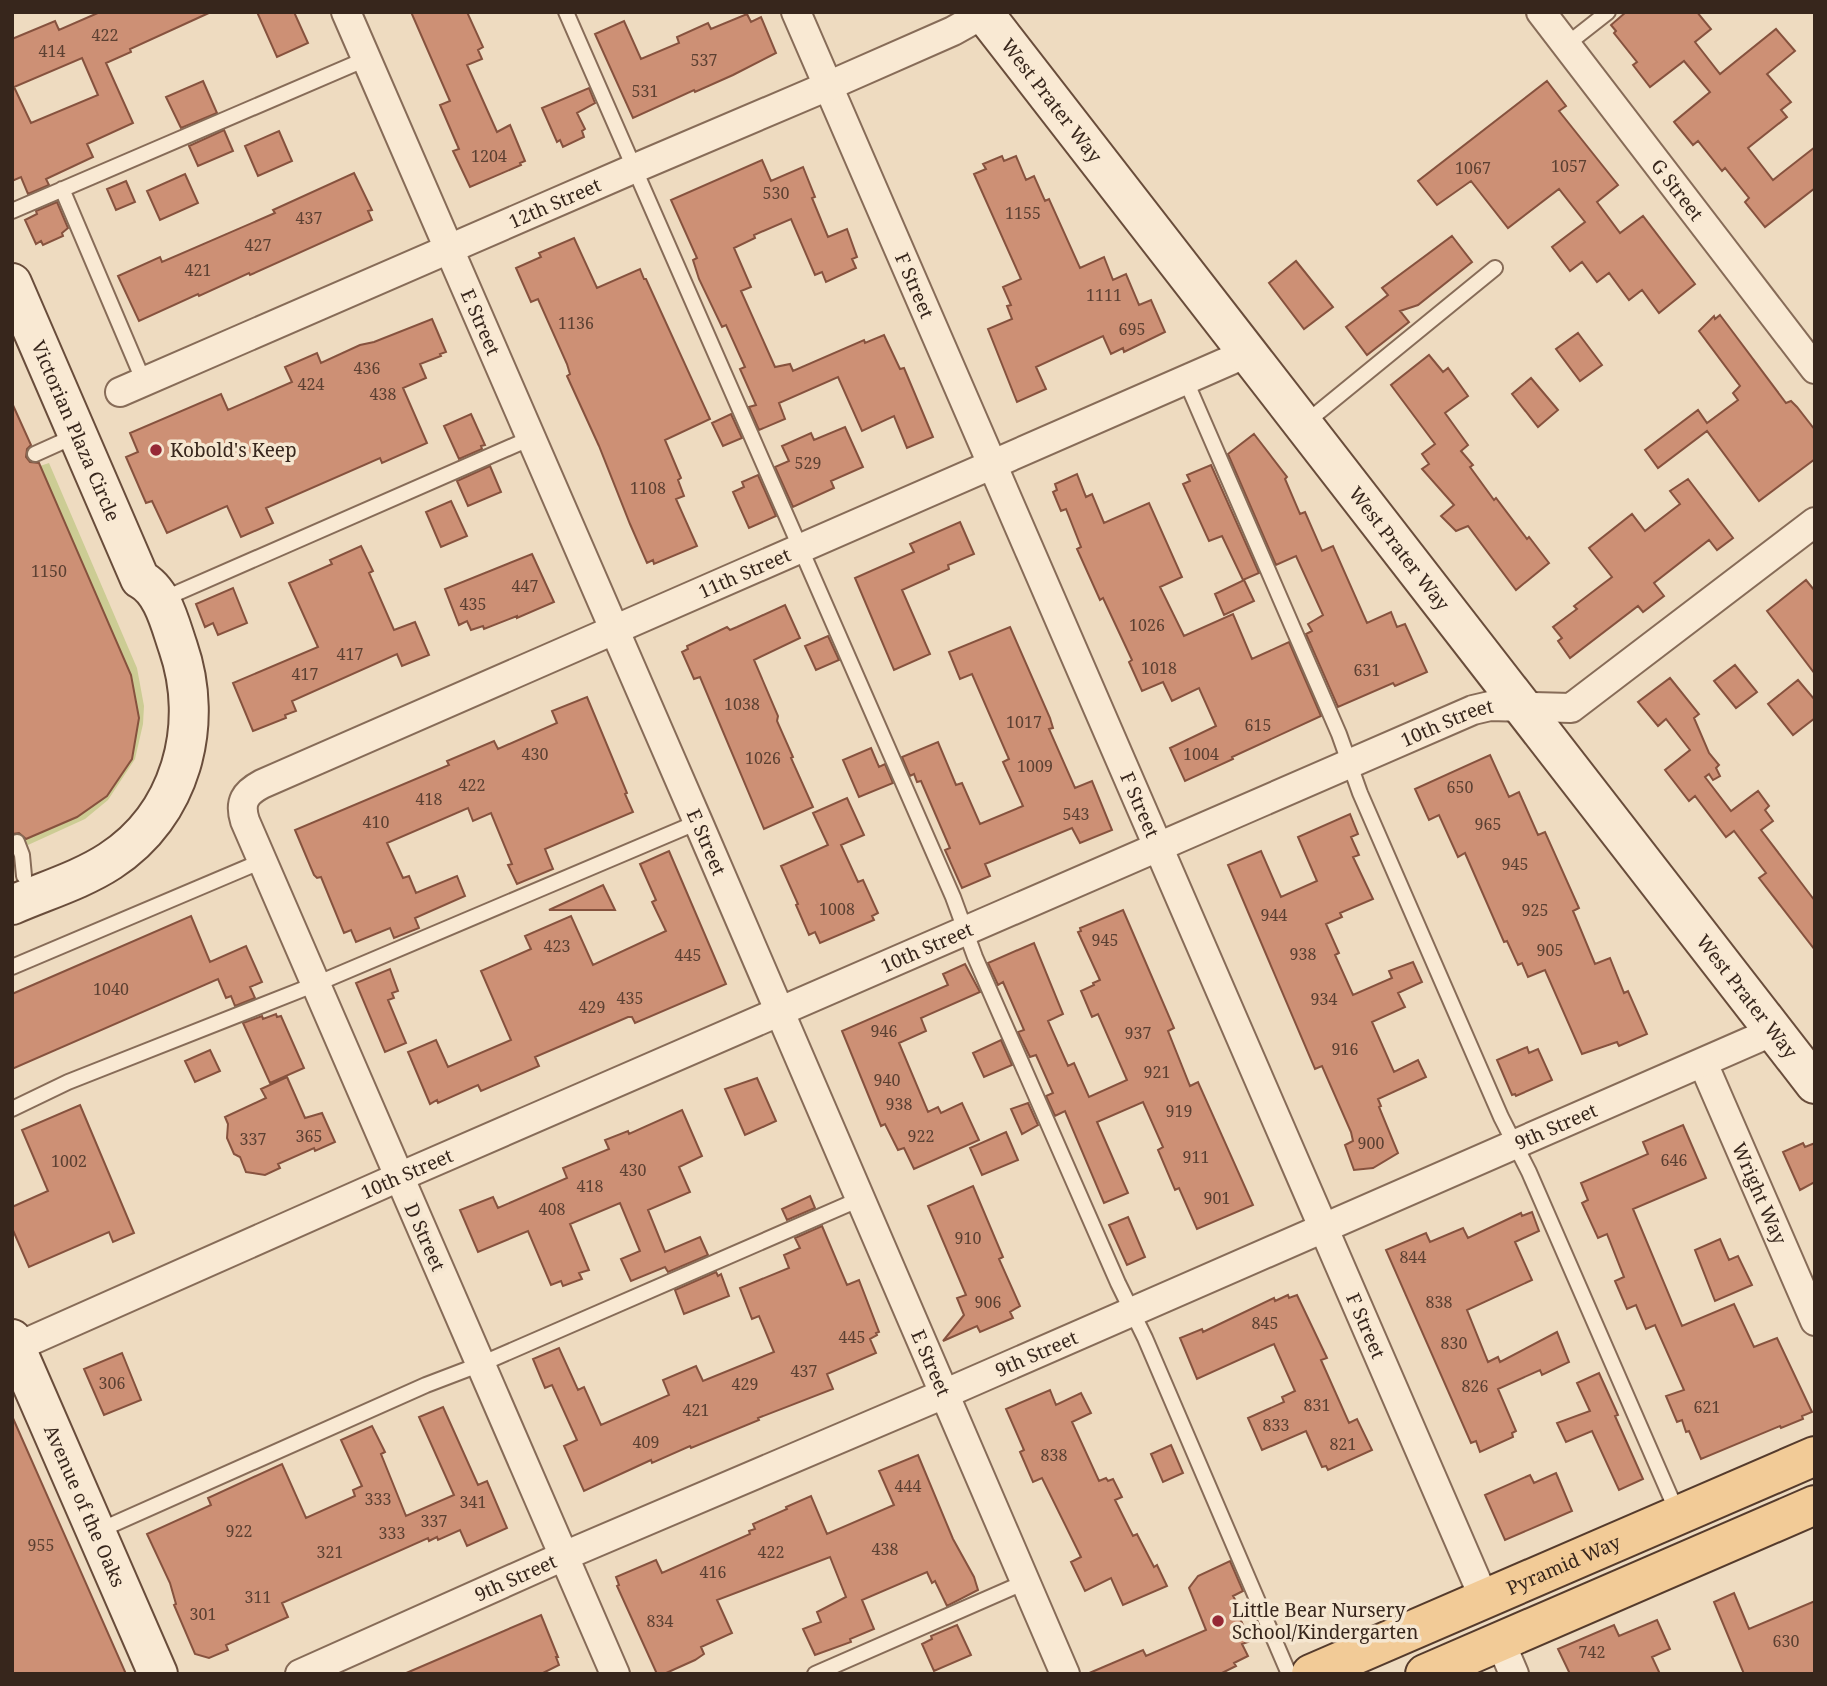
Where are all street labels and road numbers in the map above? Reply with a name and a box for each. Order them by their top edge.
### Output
street label: West Prater Way [995,33,1108,168]
street label: G Street [1645,153,1710,226]
street label: 12th Street [505,171,605,234]
street label: F Street [889,248,940,323]
street label: E Street [455,285,507,359]
street label: Victorian Plaza Circle [25,336,126,525]
street label: West Prater Way [1343,481,1456,616]
street label: 11th Street [694,541,795,605]
street label: 10th Street [1397,693,1496,753]
street label: F Street [1114,768,1166,842]
street label: E Street [681,805,733,880]
street label: 10th Street [877,916,977,979]
street label: West Prater Way [1691,929,1803,1064]
street label: 9th Street [1511,1097,1601,1156]
street label: Wright Way [1726,1138,1793,1248]
street label: 10th Street [357,1142,457,1205]
street label: D Street [399,1199,452,1275]
street label: F Street [1340,1289,1392,1363]
street label: 9th Street [991,1324,1082,1383]
street label: E Street [905,1326,957,1400]
street label: Avenue of the Oaks [38,1421,131,1591]
street label: Pyramid Way [1502,1529,1625,1601]
street label: 9th Street [470,1548,561,1607]

